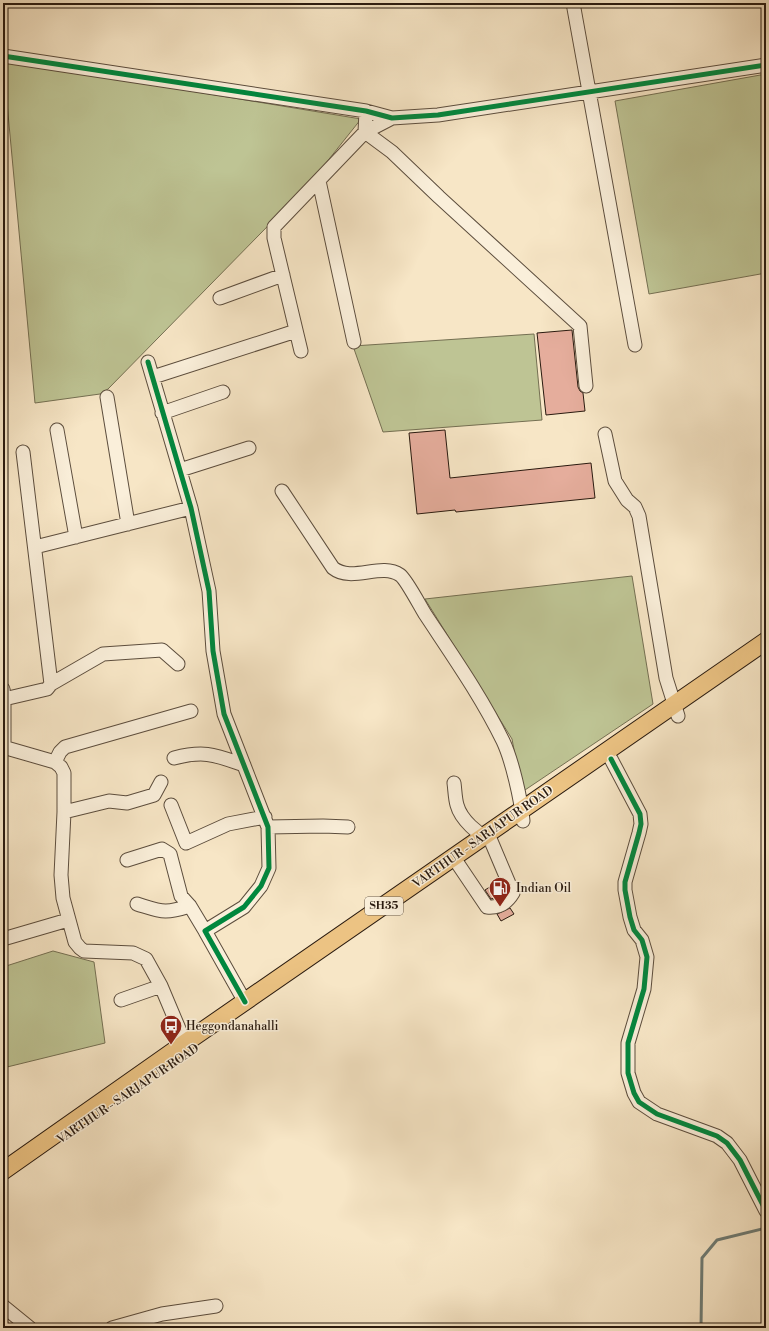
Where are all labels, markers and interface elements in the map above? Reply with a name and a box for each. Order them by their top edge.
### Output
street label: VARTHUR - SARJAPUR ROAD [409,783,556,892]
fuel station icon: Indian Oil [487,875,513,908]
place label: Indian Oil [516,881,572,896]
road number: SH35 [365,897,403,915]
bus stop icon: Heggondanahalli [158,1013,184,1046]
place label: Heggondanahalli [186,1019,278,1034]
street label: VARTHUR - SARJAPUR ROAD [53,1041,202,1148]

